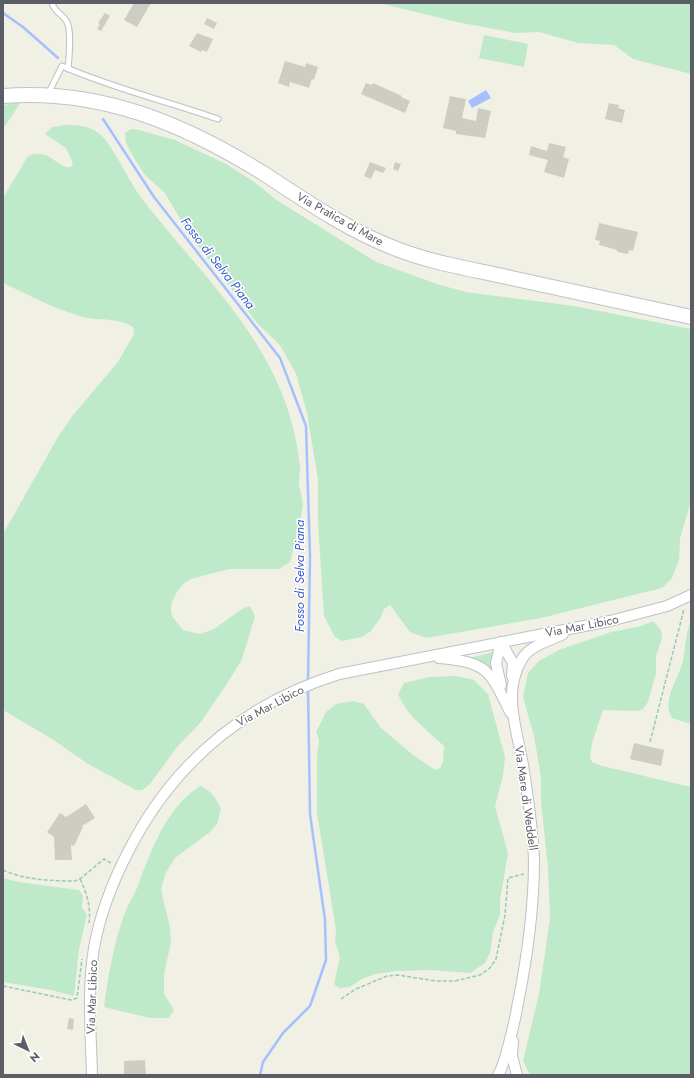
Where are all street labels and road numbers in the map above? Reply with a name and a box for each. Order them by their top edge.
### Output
street label: Via Pratica di Mare [293,188,387,250]
street label: Via Mar Libico [544,610,621,642]
street label: Via Mar Libico [233,680,307,731]
street label: Via Mare di Weddell [510,744,542,852]
street label: Via Mar Libico [82,959,102,1034]

